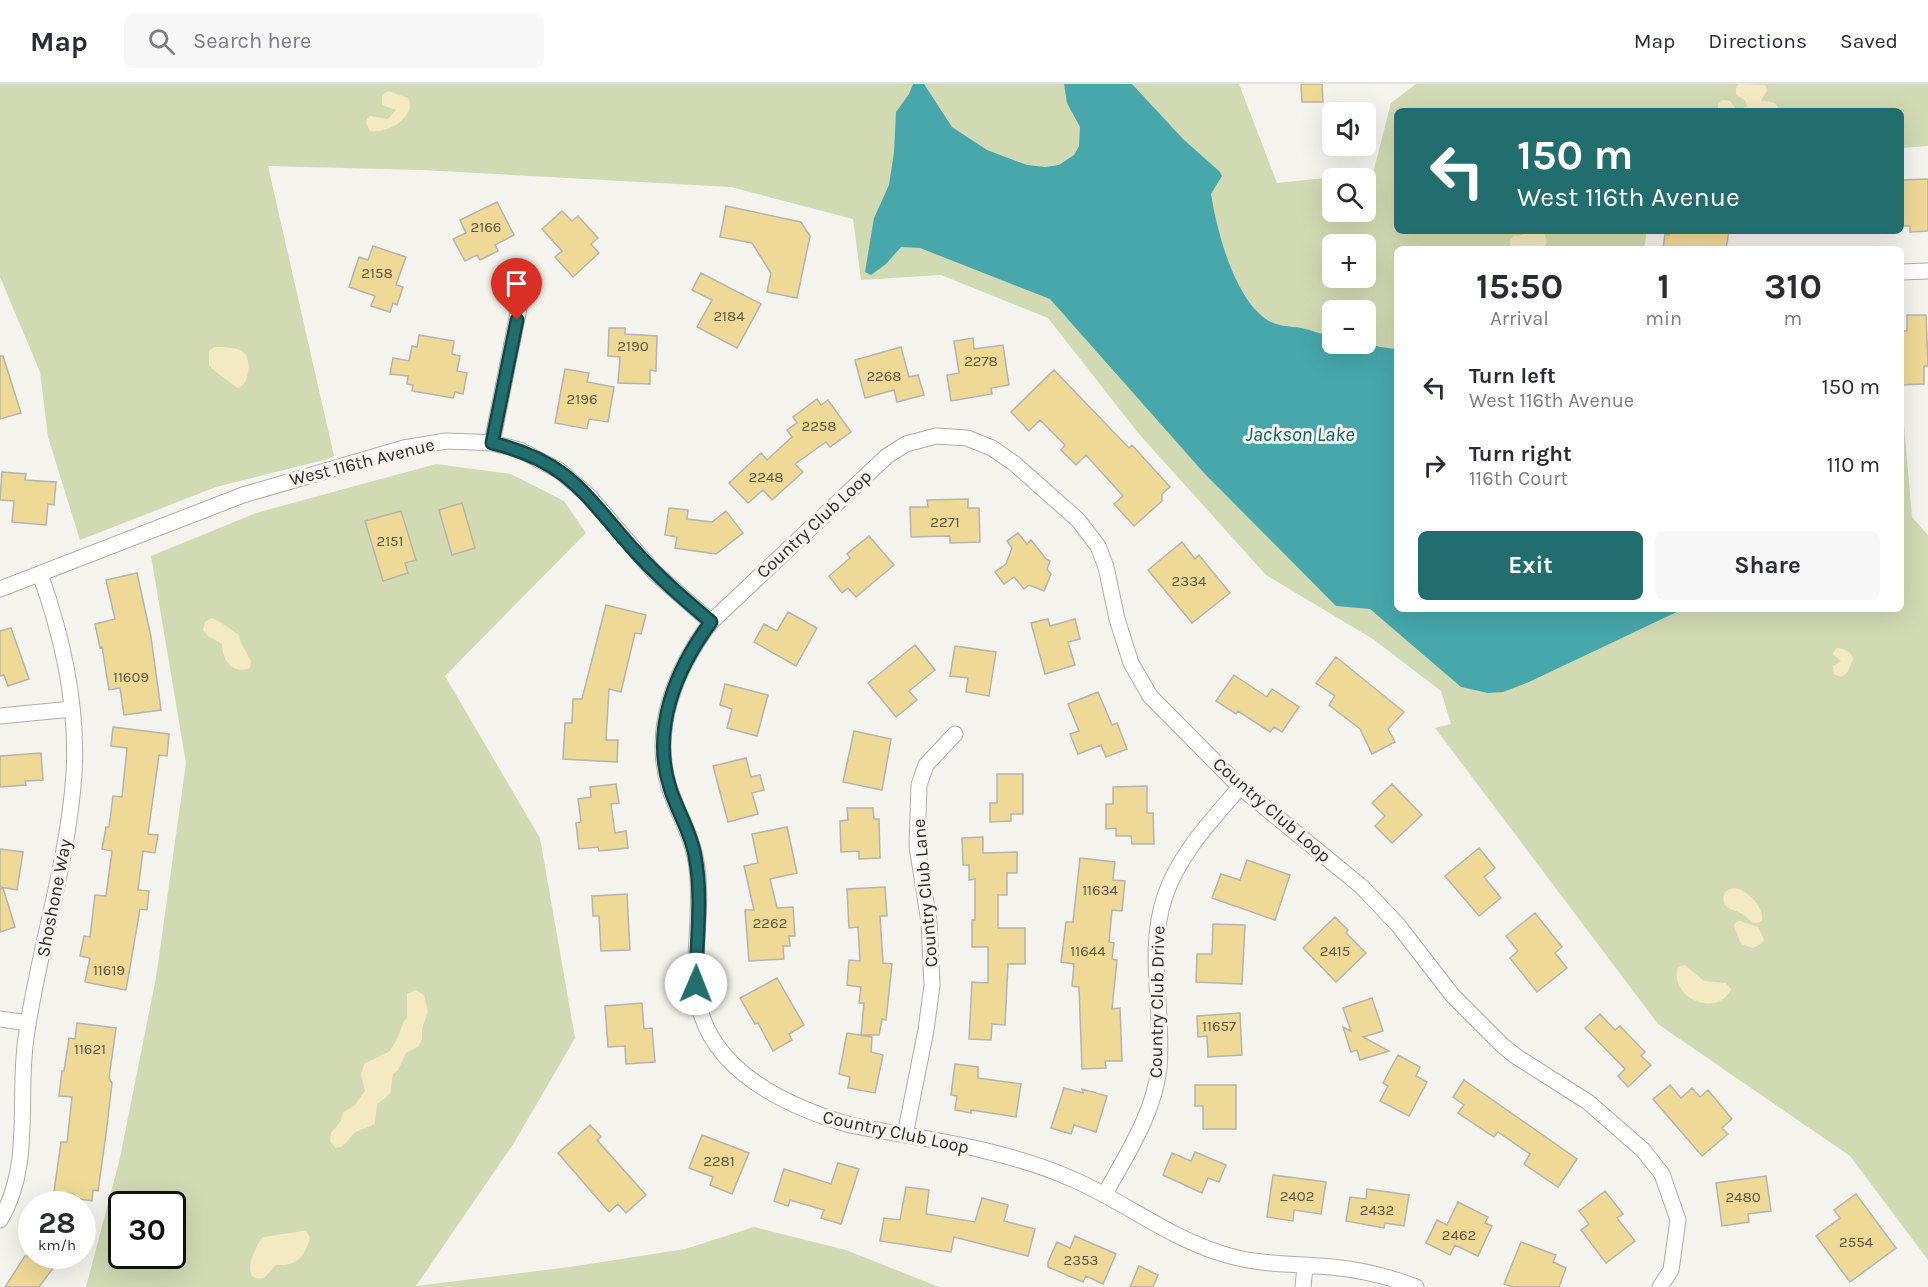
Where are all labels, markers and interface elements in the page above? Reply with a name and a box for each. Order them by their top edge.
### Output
search box [124,14,544,68]
text: Map [30,25,88,58]
icon: search [145,25,178,58]
text: Search here [193,28,311,54]
text: Map [1634,29,1675,53]
text: Directions [1708,29,1807,53]
text: Saved [1840,29,1898,53]
map controls [1322,102,1376,354]
button: sound [1322,102,1376,156]
text: 150 m [1517,130,1633,180]
icon: left [1418,132,1496,210]
button: search [1322,168,1376,222]
text: West 116th Avenue [1517,181,1740,213]
house number: 2166 [471,218,501,236]
button: + [1322,234,1376,288]
pin [491,258,542,320]
house number: 2158 [361,264,393,282]
text: 15:50 [1476,265,1563,307]
text: 1 [1657,265,1670,307]
text: 310 [1764,265,1822,307]
icon: arrive [500,267,533,300]
button: − [1322,300,1376,354]
house number: 2184 [713,307,745,325]
text: Arrival [1490,307,1549,330]
text: min [1645,307,1682,330]
text: m [1784,307,1802,330]
house number: 2190 [617,337,649,355]
house number: 2278 [964,352,998,370]
text: Turn left [1469,363,1556,389]
house number: 2268 [866,367,902,385]
icon: left [1418,371,1451,404]
text: 150 m [1821,374,1880,400]
text: West 116th Avenue [1469,389,1634,412]
house number: 2196 [567,390,597,408]
house number: 2258 [801,417,837,435]
water label: Jackson Lake [1245,423,1355,446]
street label: West 116th Avenue [287,433,437,491]
text: Turn right [1469,441,1572,467]
icon: right [1418,449,1451,482]
text: 110 m [1827,452,1880,478]
street label: Country Club Loop [752,465,876,583]
text: 116th Court [1469,467,1568,490]
house number: 2248 [749,468,783,486]
house number: 2271 [930,513,960,531]
button: Exit [1418,531,1643,600]
button: Share [1655,531,1880,600]
house number: 2151 [376,532,404,550]
house number: 2334 [1172,572,1207,590]
house number: 11609 [113,668,149,686]
street label: Country Club Loop [1209,753,1335,867]
street label: Country Club Lane [908,818,942,968]
street label: Shoshone Way [32,836,76,959]
house number: 11634 [1082,881,1118,899]
house number: 2262 [753,914,787,932]
street label: Country Club Drive [1145,926,1169,1078]
house number: 11644 [1070,942,1106,960]
house number: 2415 [1320,942,1350,960]
position arrow [664,952,728,1016]
house number: 11619 [93,961,125,979]
house number: 11657 [1202,1017,1236,1035]
house number: 11621 [74,1040,106,1058]
street label: Country Club Loop [821,1106,971,1158]
house number: 2281 [703,1152,735,1170]
house number: 2402 [1280,1187,1314,1205]
house number: 2480 [1725,1188,1761,1206]
speed limit sign: 30 [108,1191,186,1269]
house number: 2432 [1360,1201,1394,1219]
text: 28 [38,1205,76,1241]
house number: 2462 [1442,1226,1476,1244]
house number: 2554 [1839,1233,1874,1251]
text: km/h [38,1236,76,1254]
house number: 2353 [1064,1251,1098,1269]

